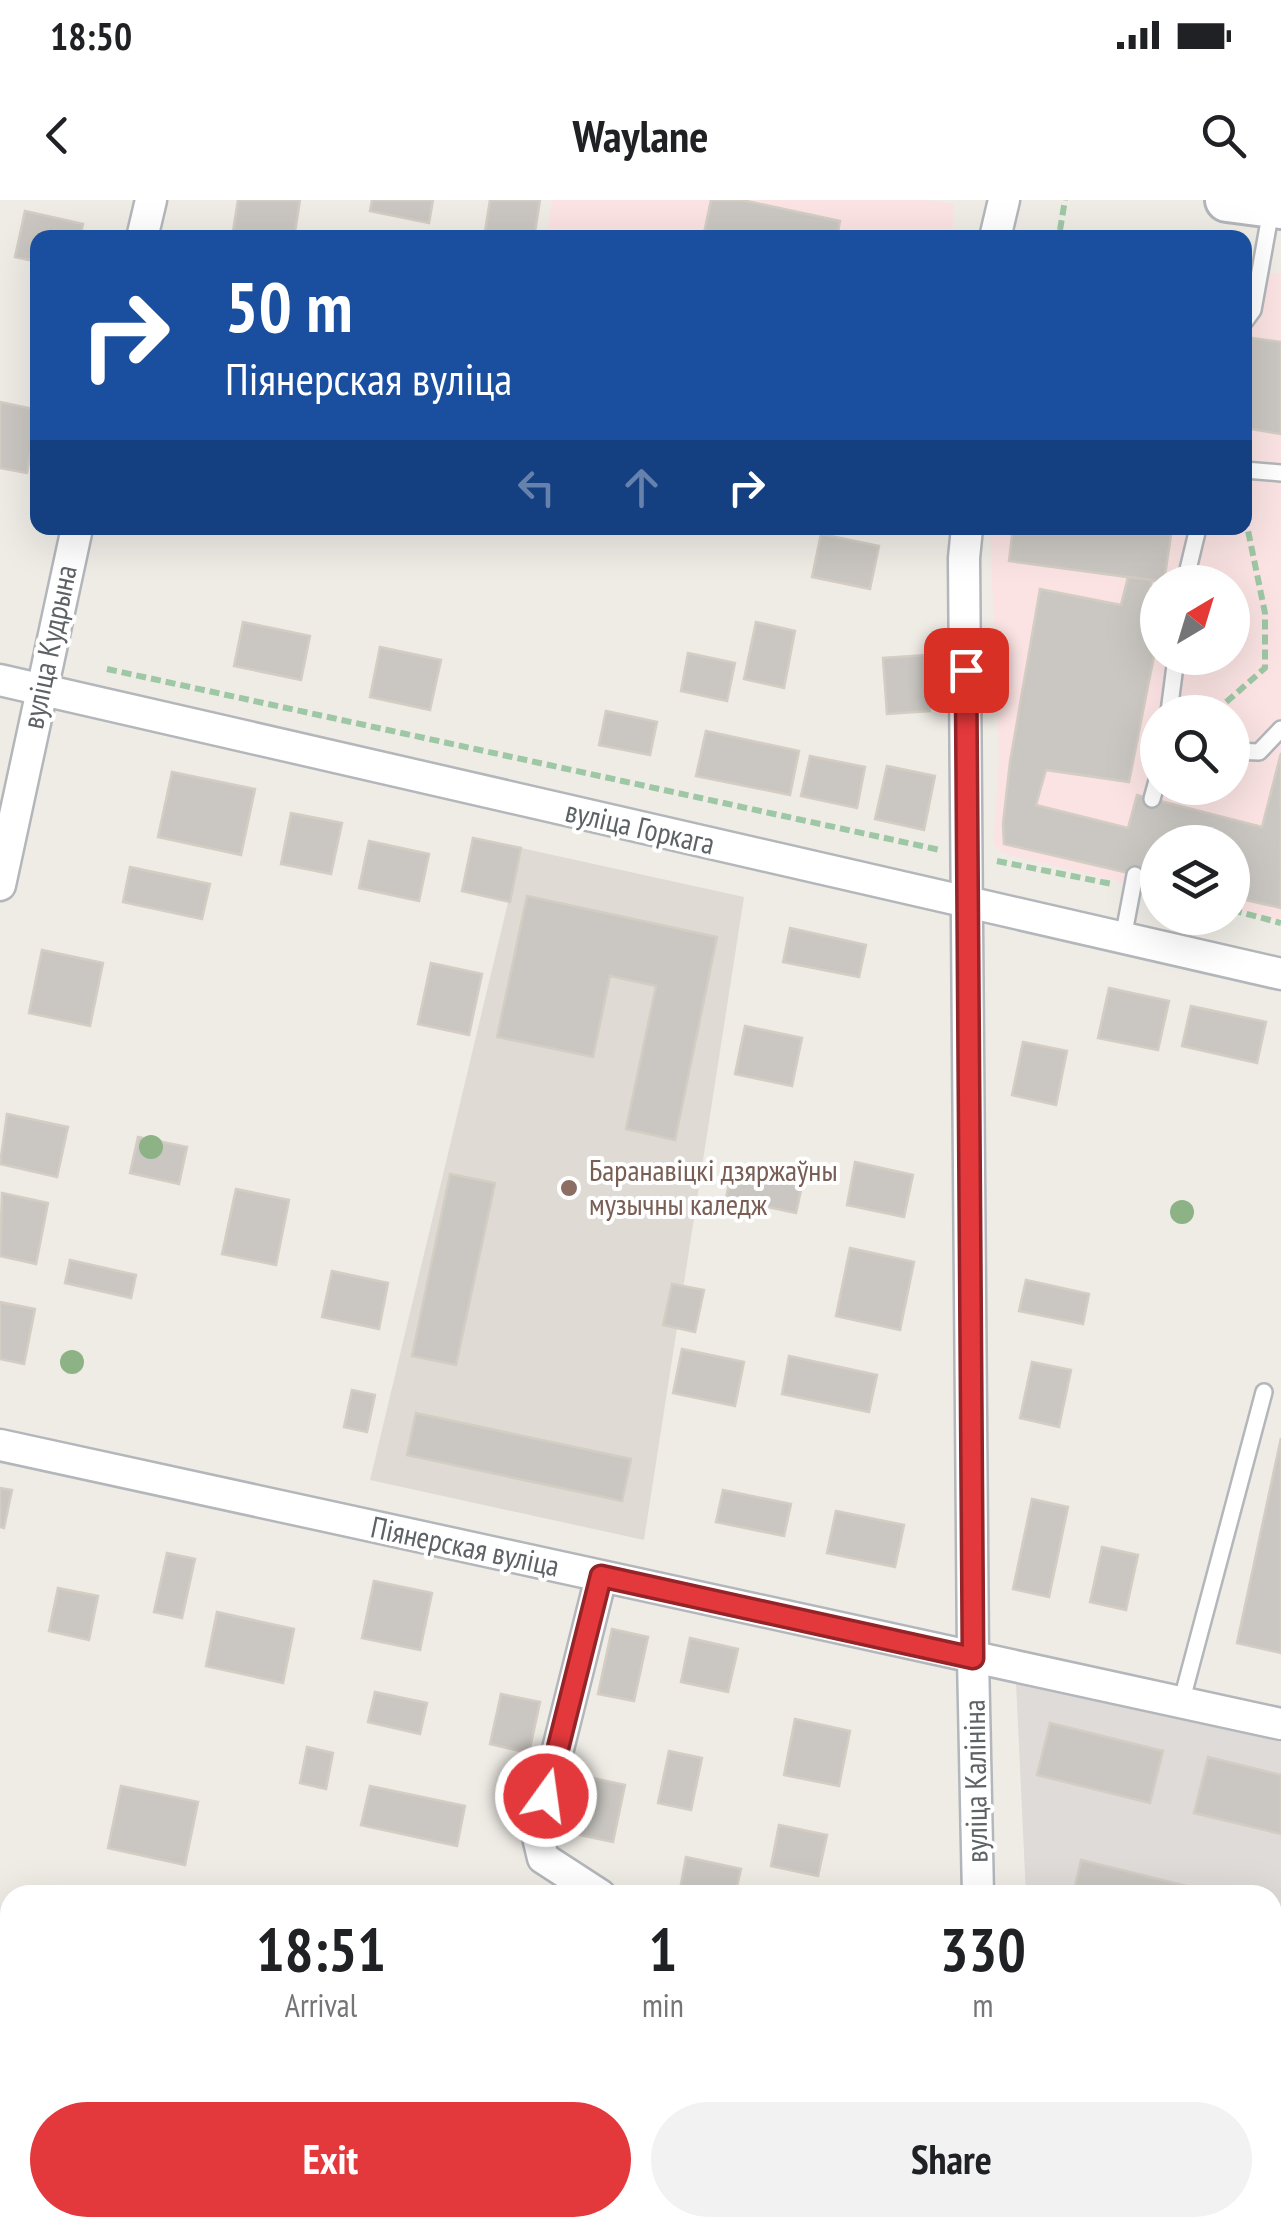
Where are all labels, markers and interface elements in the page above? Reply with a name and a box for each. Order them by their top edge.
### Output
text: 18:50 [50,11,132,60]
text: Waylane [573,106,709,164]
icon: back [30,108,85,163]
icon: search [1196,108,1251,163]
text: 50 m [225,261,353,351]
icon: right [60,270,190,400]
text: Піянерская вуліца [225,349,512,407]
icon: left [509,460,564,515]
icon: ahead [614,460,669,515]
icon: right [719,460,774,515]
street label: вуліца Кудрына [12,561,85,732]
north arrow [1140,565,1250,675]
map controls [1140,565,1250,935]
pin [924,628,1009,713]
icon: arrive [939,643,994,698]
button: search [1140,695,1250,805]
street label: вуліца Горкага [562,790,719,863]
button: layers [1140,825,1250,935]
place label: Баранавіцкі дзяржаўны музычны каледж [589,1150,838,1223]
marker: Баранавіцкі дзяржаўны музычны каледж [558,1177,580,1199]
street label: Піянерская вуліца [368,1507,563,1585]
street label: вуліца Калініна [954,1699,995,1863]
position arrow [494,1744,598,1848]
text: 18:51 [256,1910,386,1988]
text: 1 [649,1910,677,1988]
text: 330 [940,1910,1026,1988]
text: Arrival [285,1984,357,2026]
text: min [642,1984,684,2026]
text: m [972,1984,993,2026]
button: Exit [30,2102,631,2217]
button: Share [651,2102,1252,2217]

